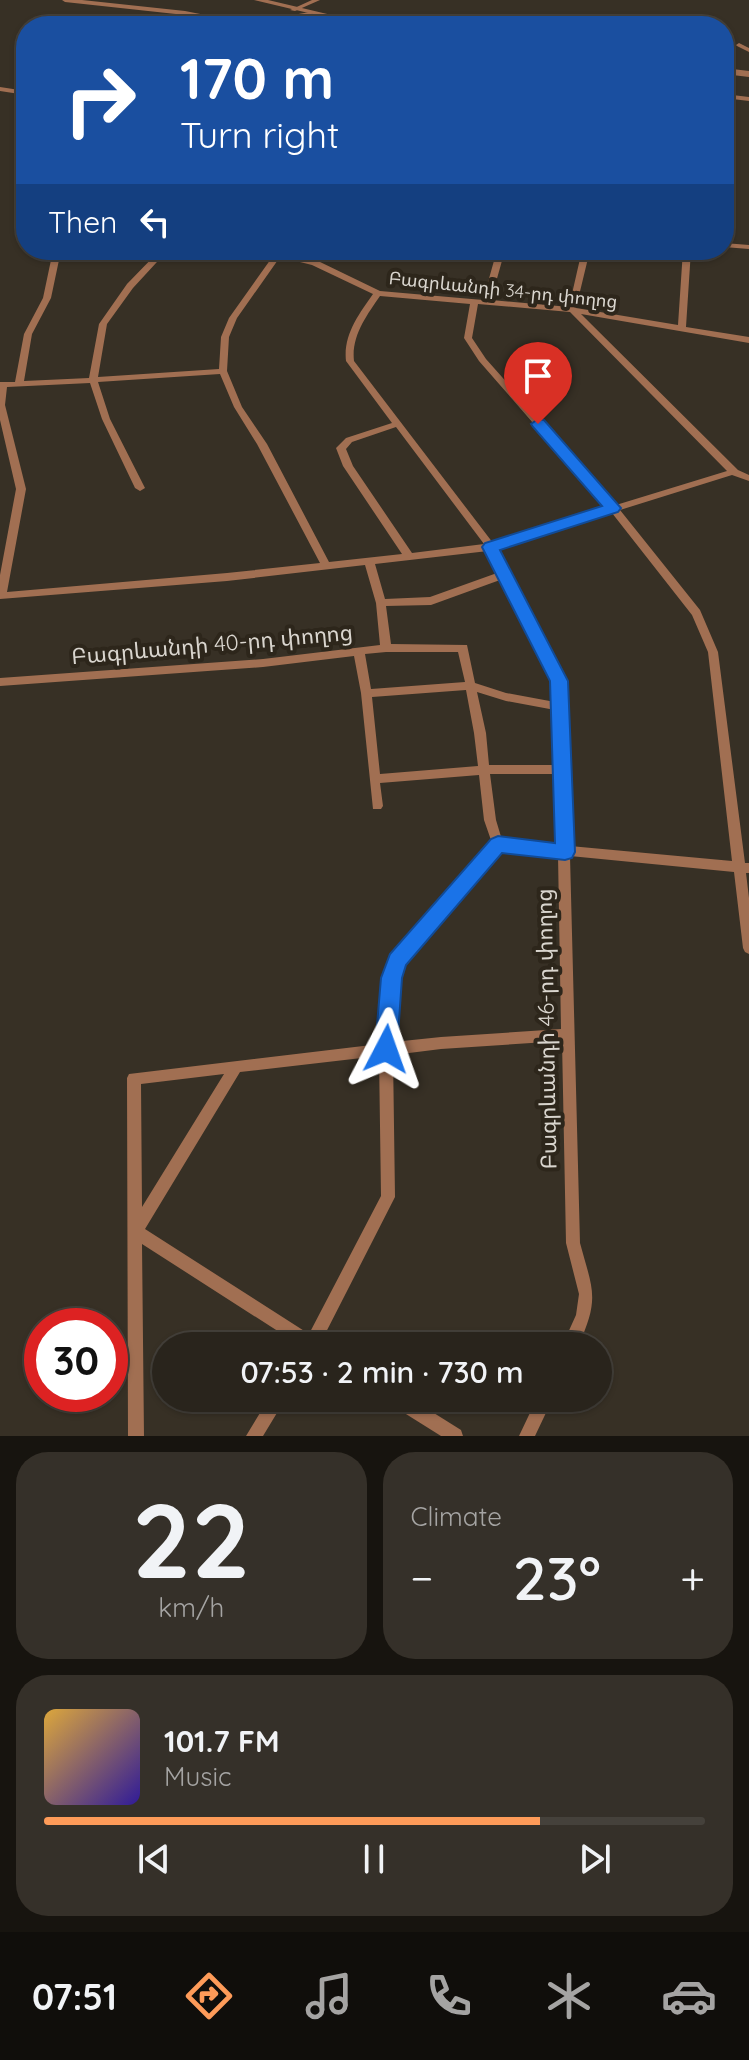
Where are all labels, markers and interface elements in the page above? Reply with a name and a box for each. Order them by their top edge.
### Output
text: 170 m [180,43,334,113]
icon: right [48,48,152,152]
text: Turn right [180,112,339,157]
icon: left [133,200,177,244]
text: Then [48,203,117,241]
street label: Բագրևանդի 34-րդ փողոց [388,266,618,313]
pin [504,342,572,424]
icon: arrive [516,354,560,398]
street label: Բագրևանդի 40-րդ փողոց [70,618,354,670]
street label: Բագրևանդի 46-րդ փողոց [530,888,562,1170]
position arrow [344,1007,428,1091]
speed limit sign: 30 [24,1308,128,1412]
text: 07:53 · 2 min · 730 m [240,1353,524,1391]
text: 22 [132,1474,250,1604]
text: Climate [411,1500,502,1533]
text: 23° [513,1540,601,1615]
text: − [411,1550,433,1605]
text: + [680,1550,705,1605]
text: km/h [158,1591,224,1624]
text: 101.7 FM [164,1722,280,1760]
text: Music [164,1760,232,1793]
icon: previous [132,1837,176,1881]
icon: pause [352,1837,396,1881]
icon: next [573,1837,617,1881]
icon: directions [181,1968,237,2024]
icon: music [301,1968,357,2024]
icon: phone [421,1968,477,2024]
icon: climate [541,1968,597,2024]
icon: car [661,1968,717,2024]
text: 07:51 [32,1974,117,2019]

